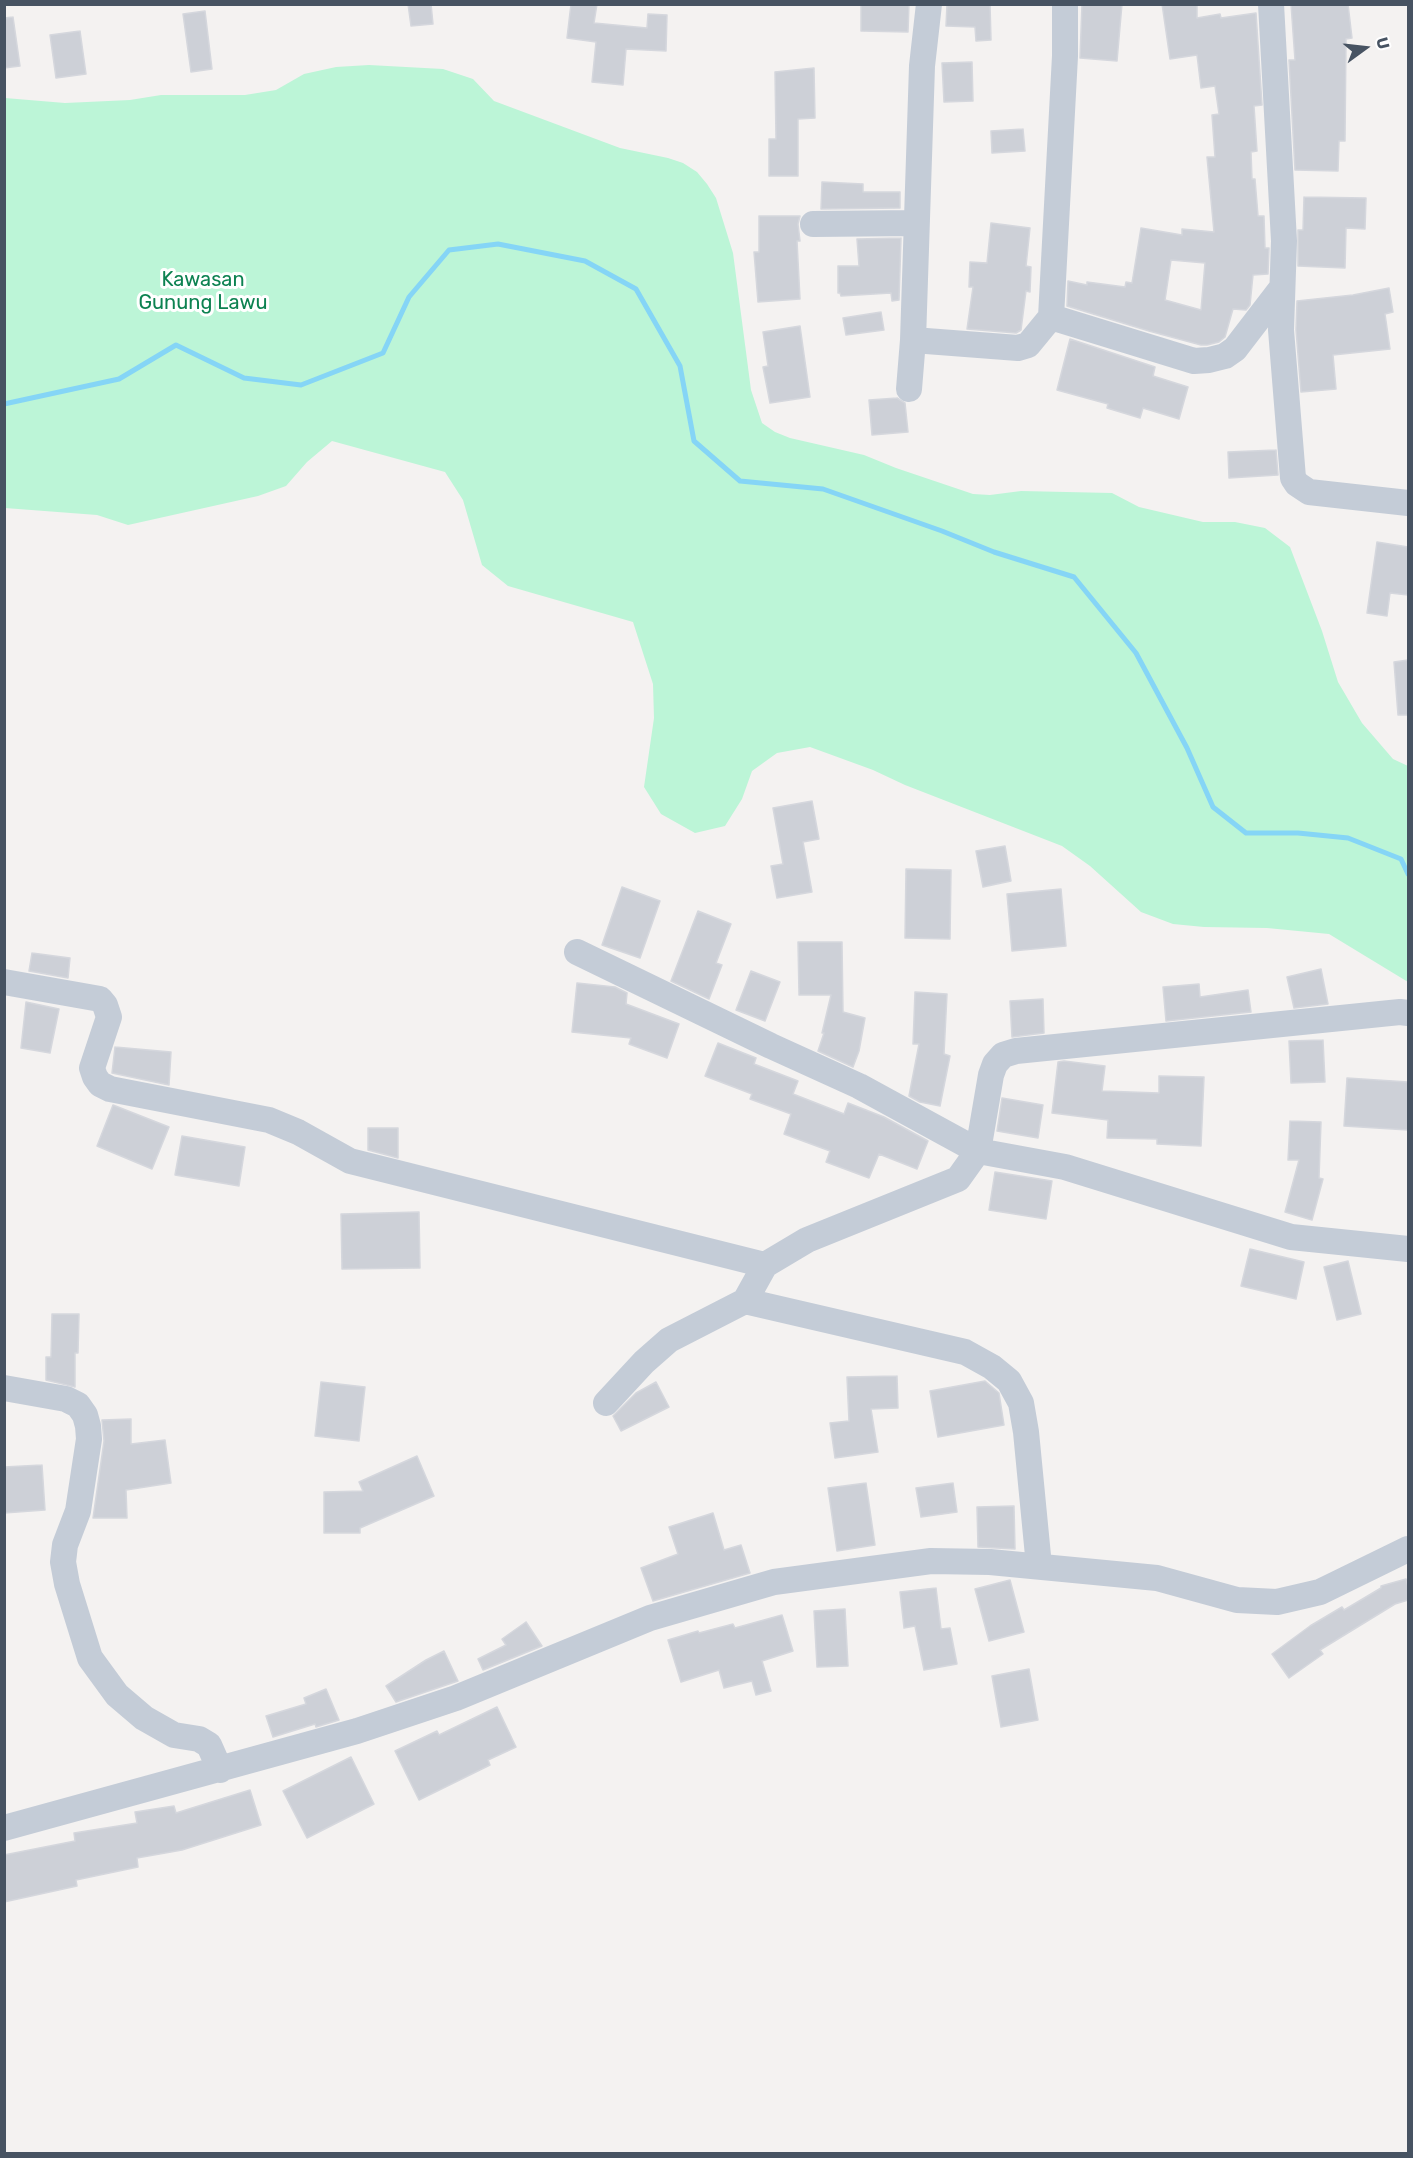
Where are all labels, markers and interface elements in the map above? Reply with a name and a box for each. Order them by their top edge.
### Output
north arrow [1335,18,1395,78]
text: U [1372,35,1394,51]
park label: Kawasan Gunung Lawu [138,268,268,315]

